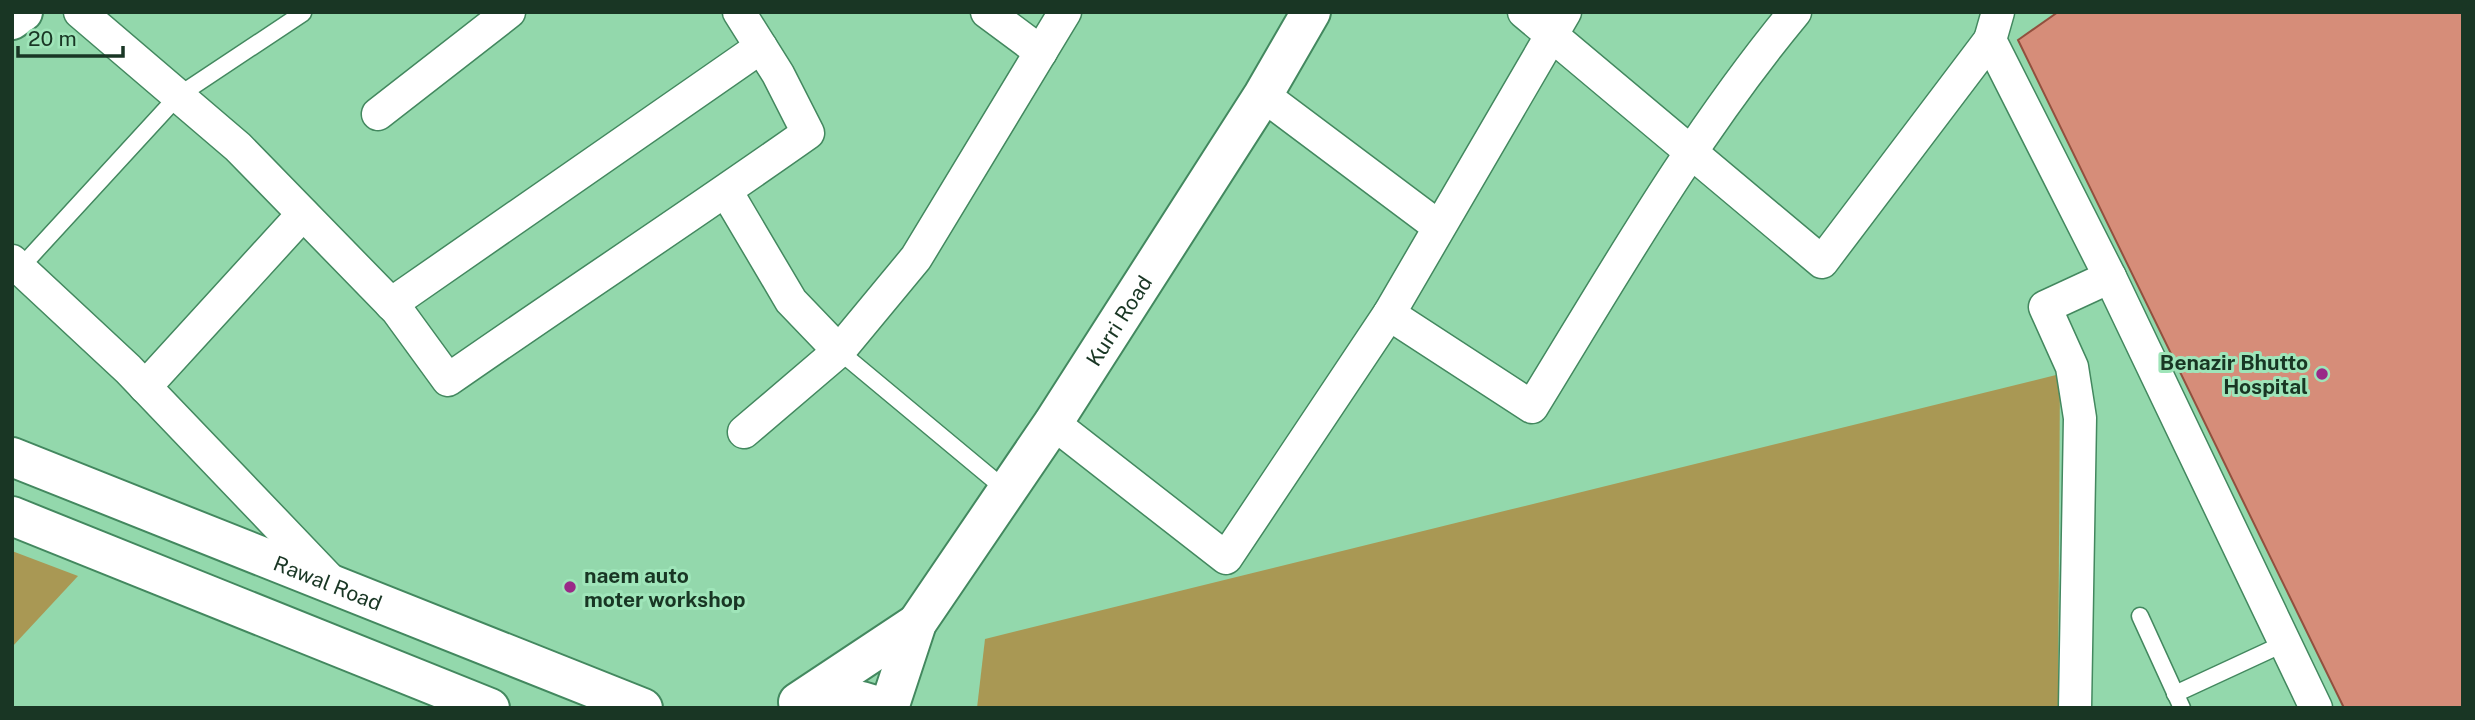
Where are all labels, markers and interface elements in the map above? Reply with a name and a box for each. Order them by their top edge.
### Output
scale bar [18,14,122,58]
text: 20 m [28,26,77,51]
street label: Kurri Road [1080,271,1157,370]
place label: Benazir Bhutto Hospital [2160,350,2308,399]
marker: Benazir Bhutto Hospital [2314,366,2330,382]
street label: Rawal Road [270,550,386,615]
place label: naem auto moter workshop [584,563,745,612]
marker: naem auto moter workshop [562,579,578,595]

